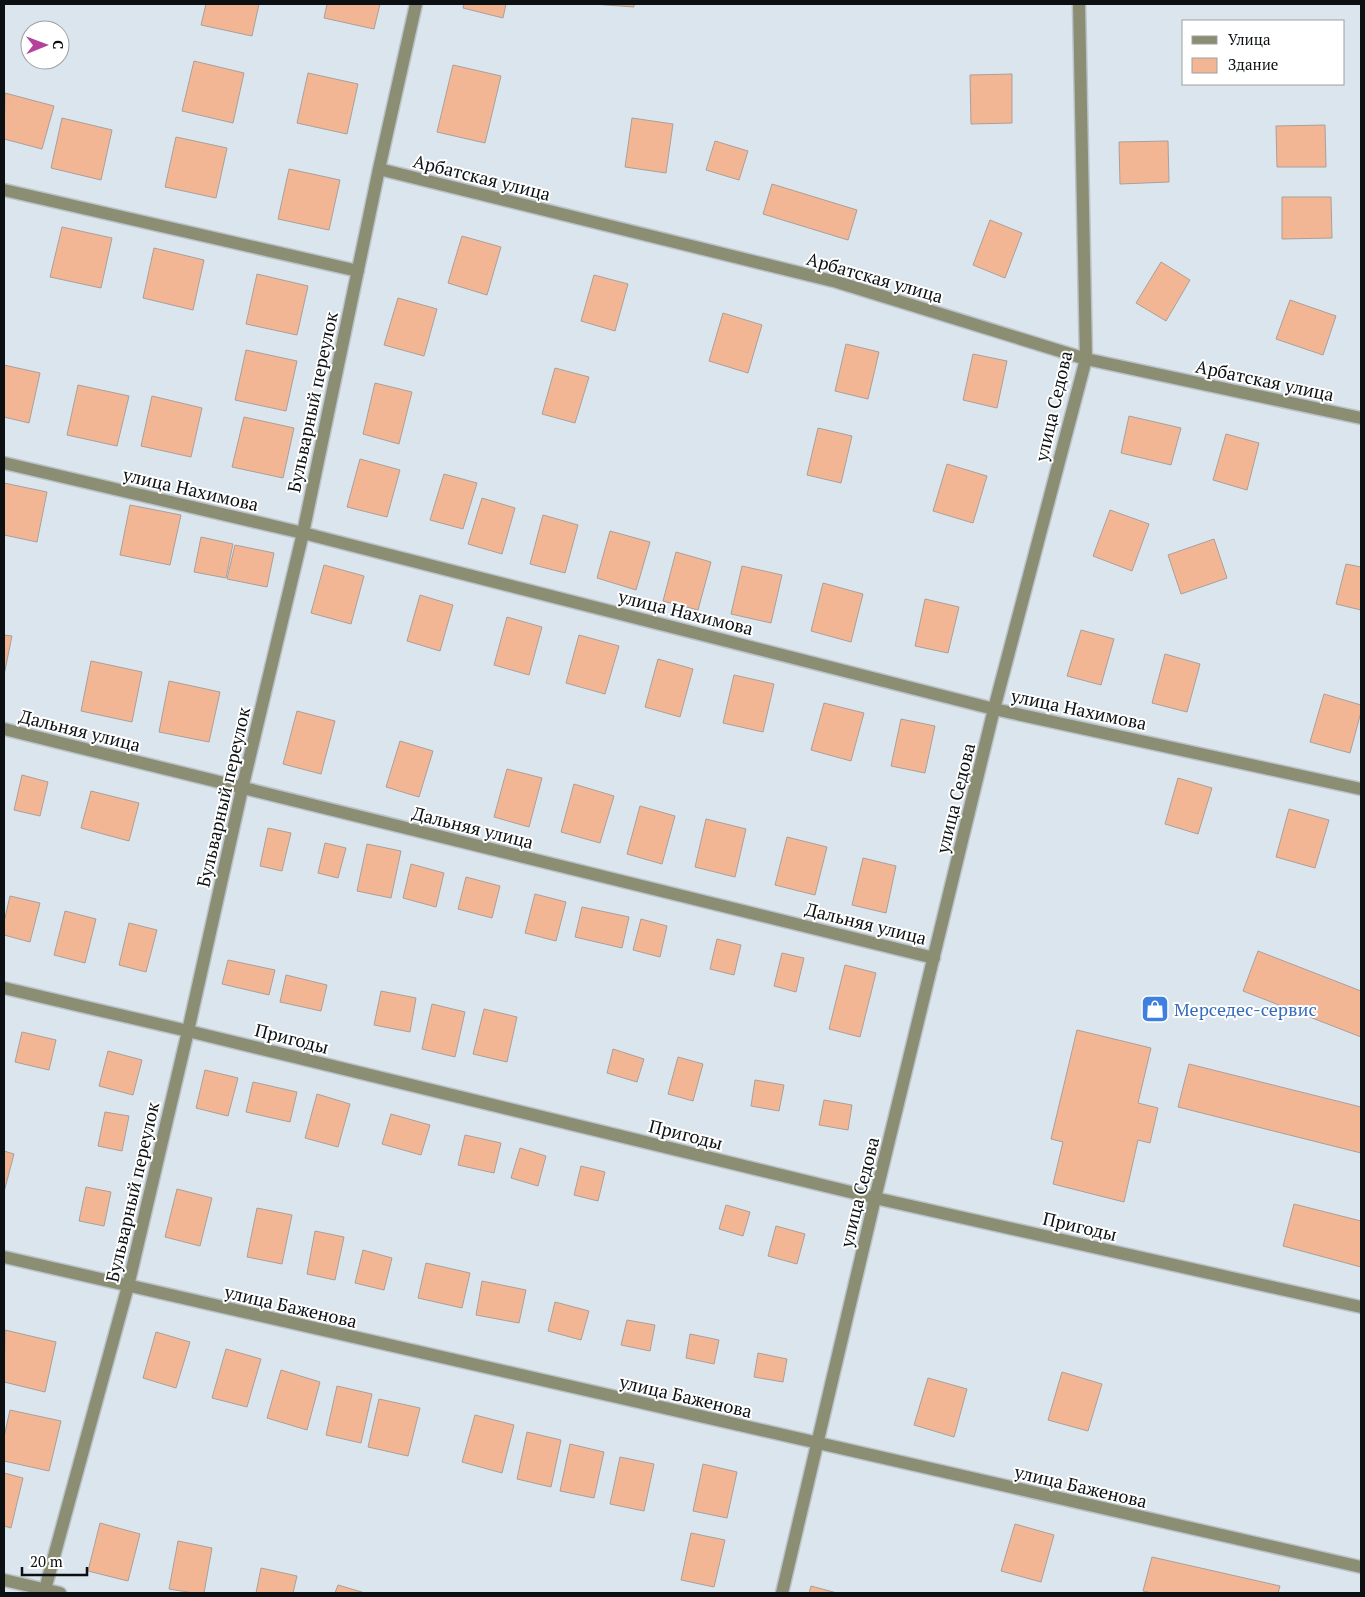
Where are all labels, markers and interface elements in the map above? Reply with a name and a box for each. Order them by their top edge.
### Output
north arrow [20,20,70,70]
legend [1182,20,1345,85]
text: Улица [1228,29,1271,49]
text: С [49,40,68,49]
text: Здание [1228,54,1278,74]
street label: Арбатская улица [411,148,553,206]
street label: Арбатская улица [804,246,946,308]
street label: Бульварный переулок [281,309,343,495]
street label: улица Седова [1028,348,1077,465]
street label: Арбатская улица [1194,354,1336,406]
street label: улица Нахимова [120,462,261,516]
street label: улица Нахимова [615,583,756,640]
street label: улица Нахимова [1008,683,1149,735]
street label: Дальняя улица [17,703,143,757]
street label: Бульварный переулок [191,704,255,889]
street label: улица Седова [929,740,980,857]
street label: Дальняя улица [410,800,536,854]
street label: Дальняя улица [803,896,929,950]
shop icon: Мерседес-сервис [1140,994,1170,1024]
place label: Мерседес-сервис [1174,997,1317,1021]
street label: Пригоды [253,1017,331,1059]
street label: Бульварный переулок [100,1099,164,1284]
street label: Пригоды [647,1113,725,1155]
street label: улица Седова [833,1134,884,1251]
street label: Пригоды [1041,1206,1119,1246]
street label: улица Баженова [221,1279,360,1333]
street label: улица Баженова [616,1369,755,1423]
street label: улица Баженова [1011,1459,1150,1513]
scale bar [22,1544,88,1576]
text: 20 m [30,1551,63,1571]

